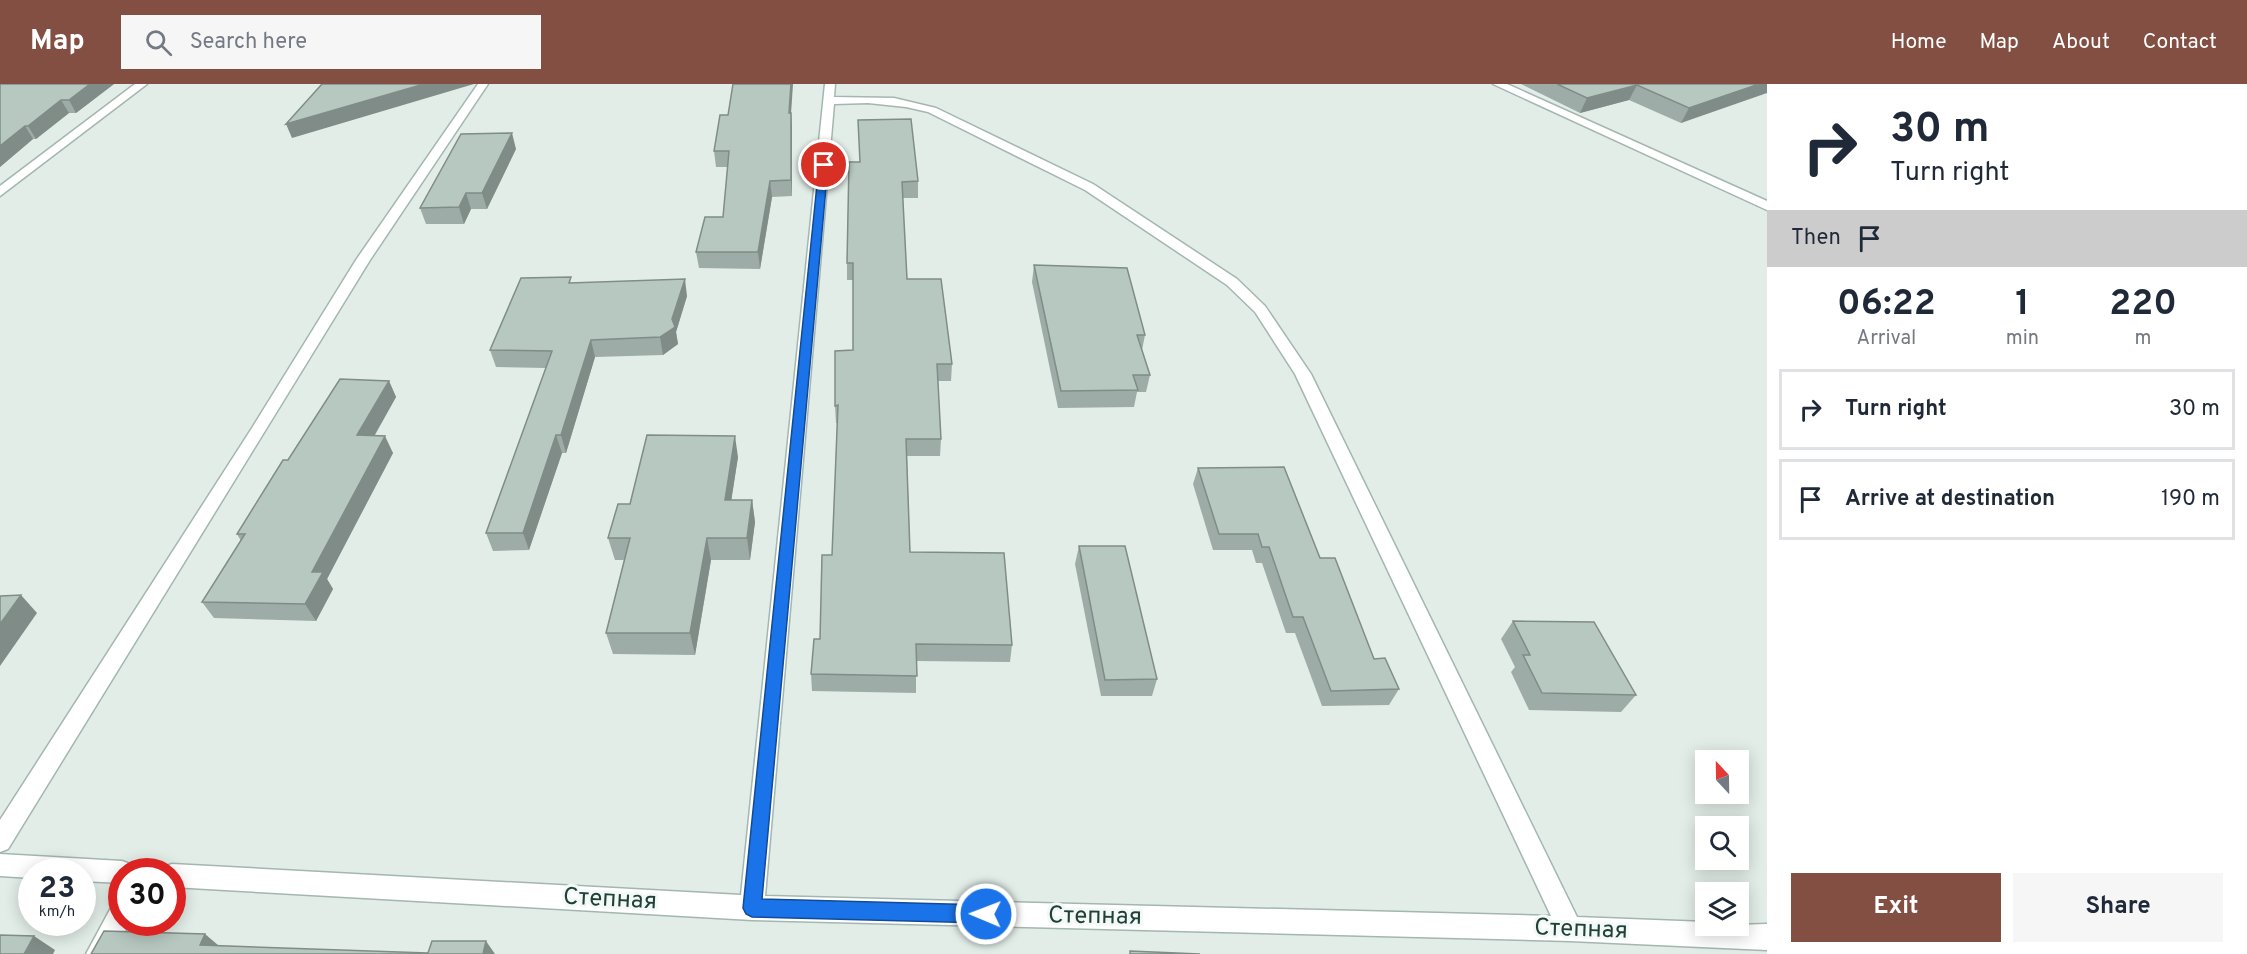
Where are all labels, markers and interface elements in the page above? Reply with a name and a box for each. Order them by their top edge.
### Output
search box [121,15,541,69]
text: Map [30,24,85,60]
icon: search [142,26,175,59]
text: Search here [190,29,307,56]
text: Home [1891,29,1947,56]
text: Map [1980,29,2019,56]
text: About [2052,29,2110,56]
text: Contact [2143,29,2217,56]
text: 30 m [1890,104,1989,157]
icon: right [1791,108,1869,186]
pin [798,139,849,190]
icon: arrive [807,148,840,181]
text: Turn right [1890,156,2009,190]
icon: arrive [1853,222,1886,255]
text: Then [1791,225,1841,252]
text: 06:22 [1837,282,1936,328]
text: 1 [2015,282,2030,328]
text: 220 [2109,282,2177,328]
text: Arrival [1857,326,1916,352]
text: min [2006,326,2039,352]
text: m [2135,326,2152,352]
icon: right [1794,393,1827,426]
text: Turn right [1845,396,1947,423]
text: 30 m [2169,396,2220,423]
icon: arrive [1794,483,1827,516]
text: Arrive at destination [1845,486,2055,513]
text: 190 m [2161,486,2220,513]
north arrow [1695,750,1749,804]
map controls [1695,750,1749,936]
button: search [1695,816,1749,870]
speed limit sign: 30 [108,858,186,936]
text: 23 [39,871,75,908]
button: Exit [1791,873,2001,942]
button: Share [2013,873,2223,942]
position arrow [954,882,1018,946]
button: layers [1695,882,1749,936]
street label: Степная [562,883,658,917]
street label: Степная [1048,901,1142,933]
text: km/h [39,903,75,922]
street label: Степная [1534,913,1628,947]

